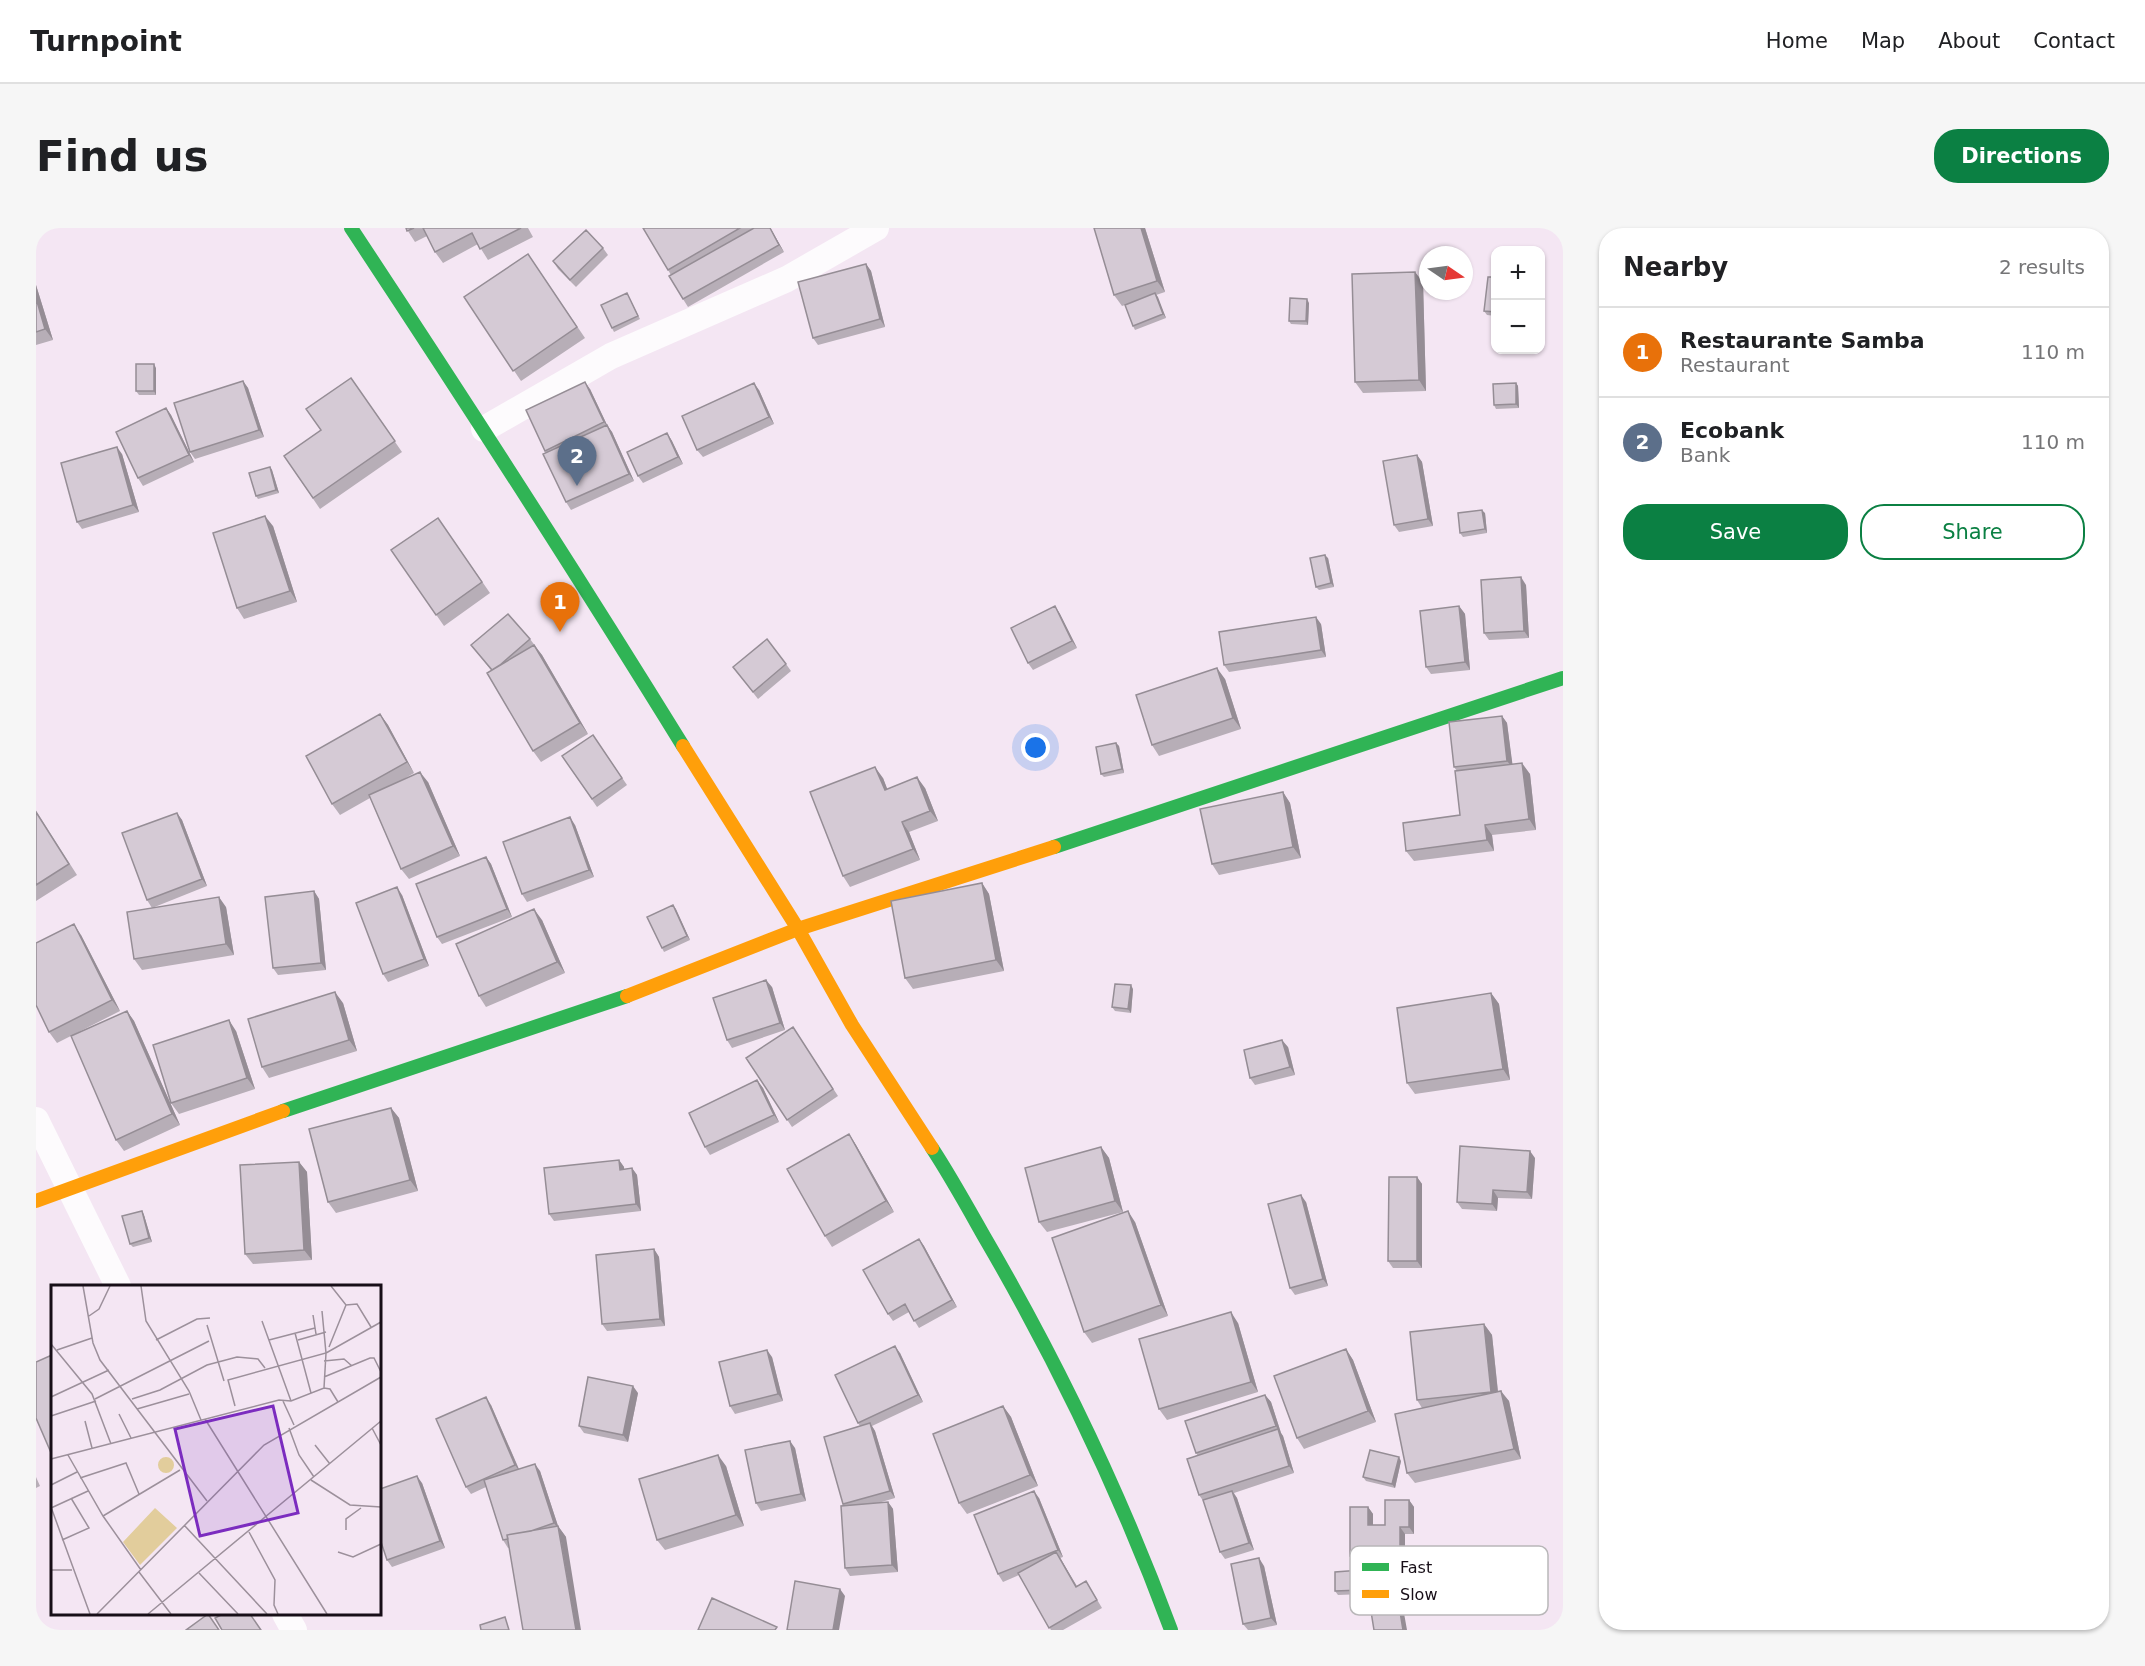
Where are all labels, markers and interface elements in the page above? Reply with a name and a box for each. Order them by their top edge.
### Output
text: Turnpoint [30,25,182,58]
text: Home [1766,29,1828,53]
text: Map [1861,29,1905,53]
text: About [1938,29,2000,53]
text: Contact [2033,29,2115,53]
button: Directions [1934,129,2109,183]
text: Find us [36,132,209,181]
north arrow [1419,246,1473,300]
map controls [1491,246,1545,354]
button: + [1491,246,1545,300]
text: Nearby [1623,252,1728,282]
text: 2 results [1999,255,2085,279]
button: − [1491,300,1545,354]
text: Restaurante Samba [1680,328,1925,353]
text: 1 [1636,340,1649,364]
text: 110 m [2021,340,2085,364]
text: Restaurant [1680,353,1790,377]
text: Ecobank [1680,418,1784,443]
text: 2 [1636,430,1649,454]
text: 110 m [2021,430,2085,454]
pin: 2 [558,436,596,486]
text: Bank [1680,443,1730,467]
button: Save [1623,504,1848,560]
button: Share [1860,504,2085,560]
pin: 1 [540,582,580,632]
your location [1021,733,1050,762]
inset map [51,1285,381,1615]
legend [1350,1546,1548,1615]
text: Fast [1400,1558,1432,1577]
text: Slow [1400,1585,1437,1604]

